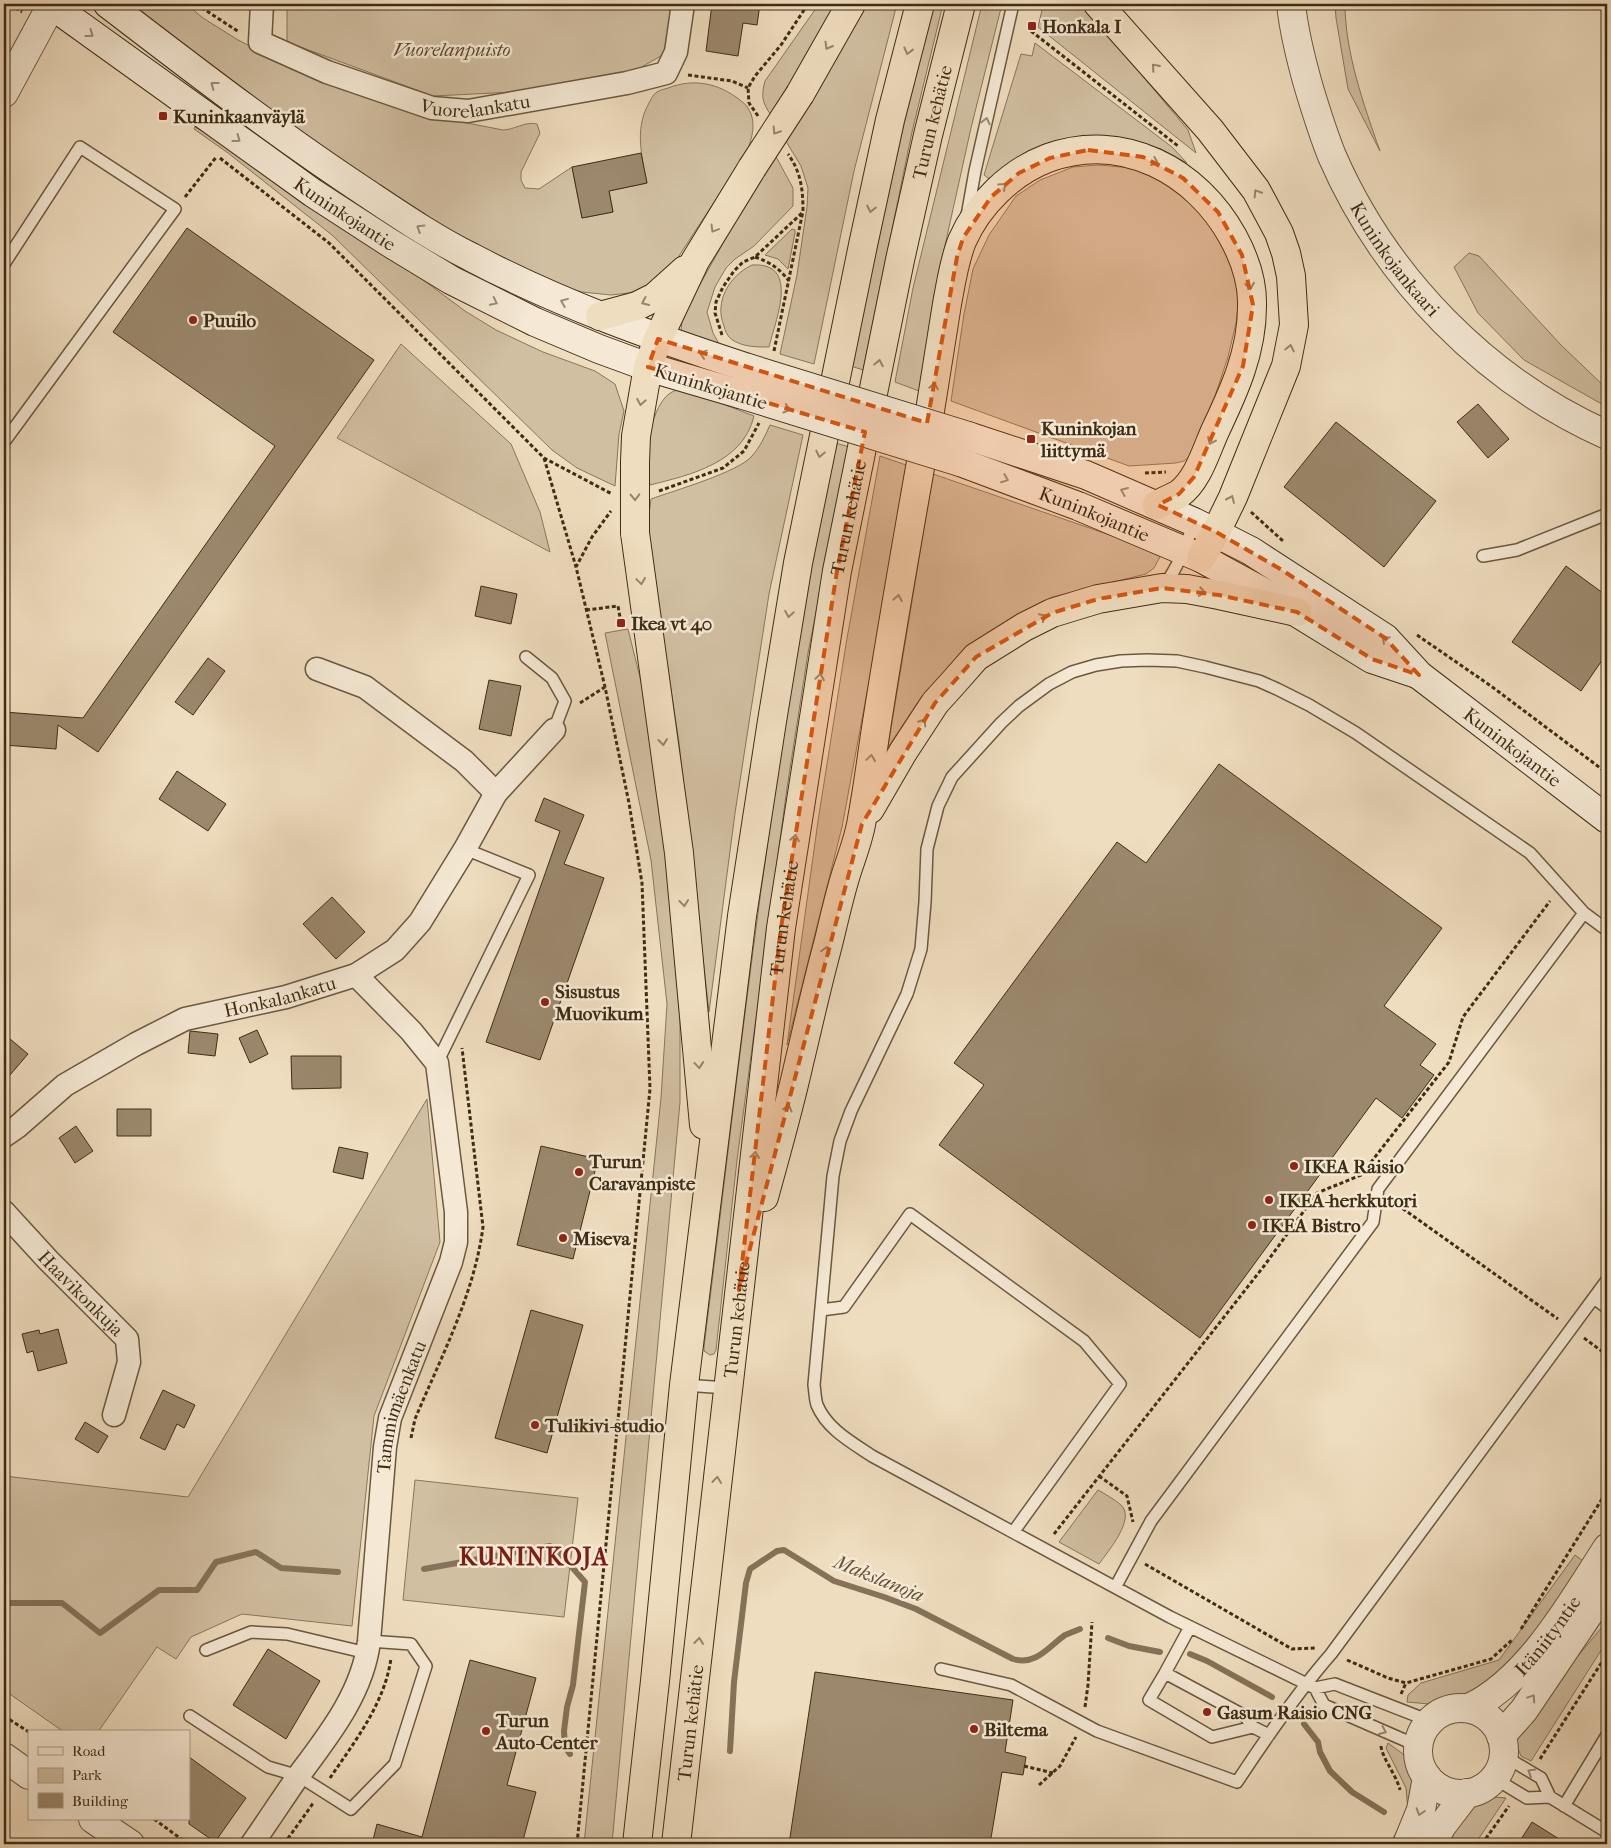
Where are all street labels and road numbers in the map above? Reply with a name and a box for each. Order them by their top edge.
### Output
street label: Turun kehätie [908,63,957,182]
street label: Vuorelankatu [416,90,532,123]
street label: Kuninkojantie [289,173,399,256]
street label: Kuninkojankaari [1345,198,1444,322]
street label: Kuninkojantie [652,359,770,415]
street label: Turun kehätie [826,458,871,577]
street label: Kuninkojantie [1036,482,1152,547]
street label: Kuninkojantie [1459,703,1565,792]
street label: Turun kehätie [766,859,803,978]
street label: Honkalankatu [222,972,339,1022]
street label: Haavikonkuja [33,1247,128,1341]
street label: Turun kehätie [720,1260,755,1379]
street label: Tammimäenkatu [373,1337,431,1474]
street label: Itäniityntie [1511,1592,1586,1681]
street label: Turun kehätie [673,1663,708,1782]

